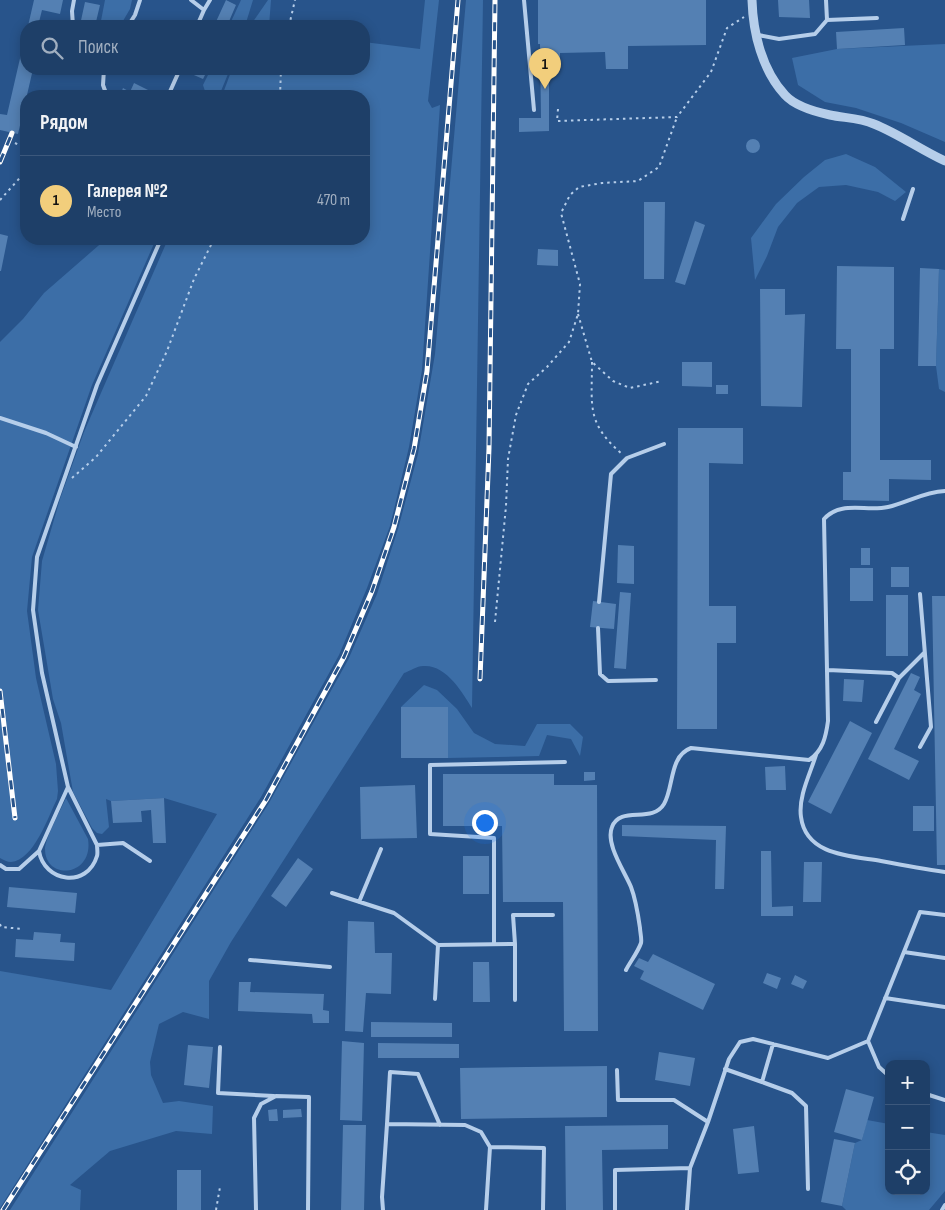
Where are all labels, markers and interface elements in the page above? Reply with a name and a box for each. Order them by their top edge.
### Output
search box [20,20,370,75]
icon: search [38,34,66,62]
text: Поиск [78,36,118,59]
pin: 1 [529,48,561,89]
text: Рядом [40,110,88,135]
text: Галерея №2 [87,180,168,203]
text: 1 [53,191,59,210]
text: 470 m [317,191,350,210]
text: Место [87,203,121,222]
your location [472,810,498,836]
map controls [885,1060,930,1195]
button: + [885,1060,930,1105]
button: − [885,1105,930,1150]
button: locate [885,1150,930,1195]

